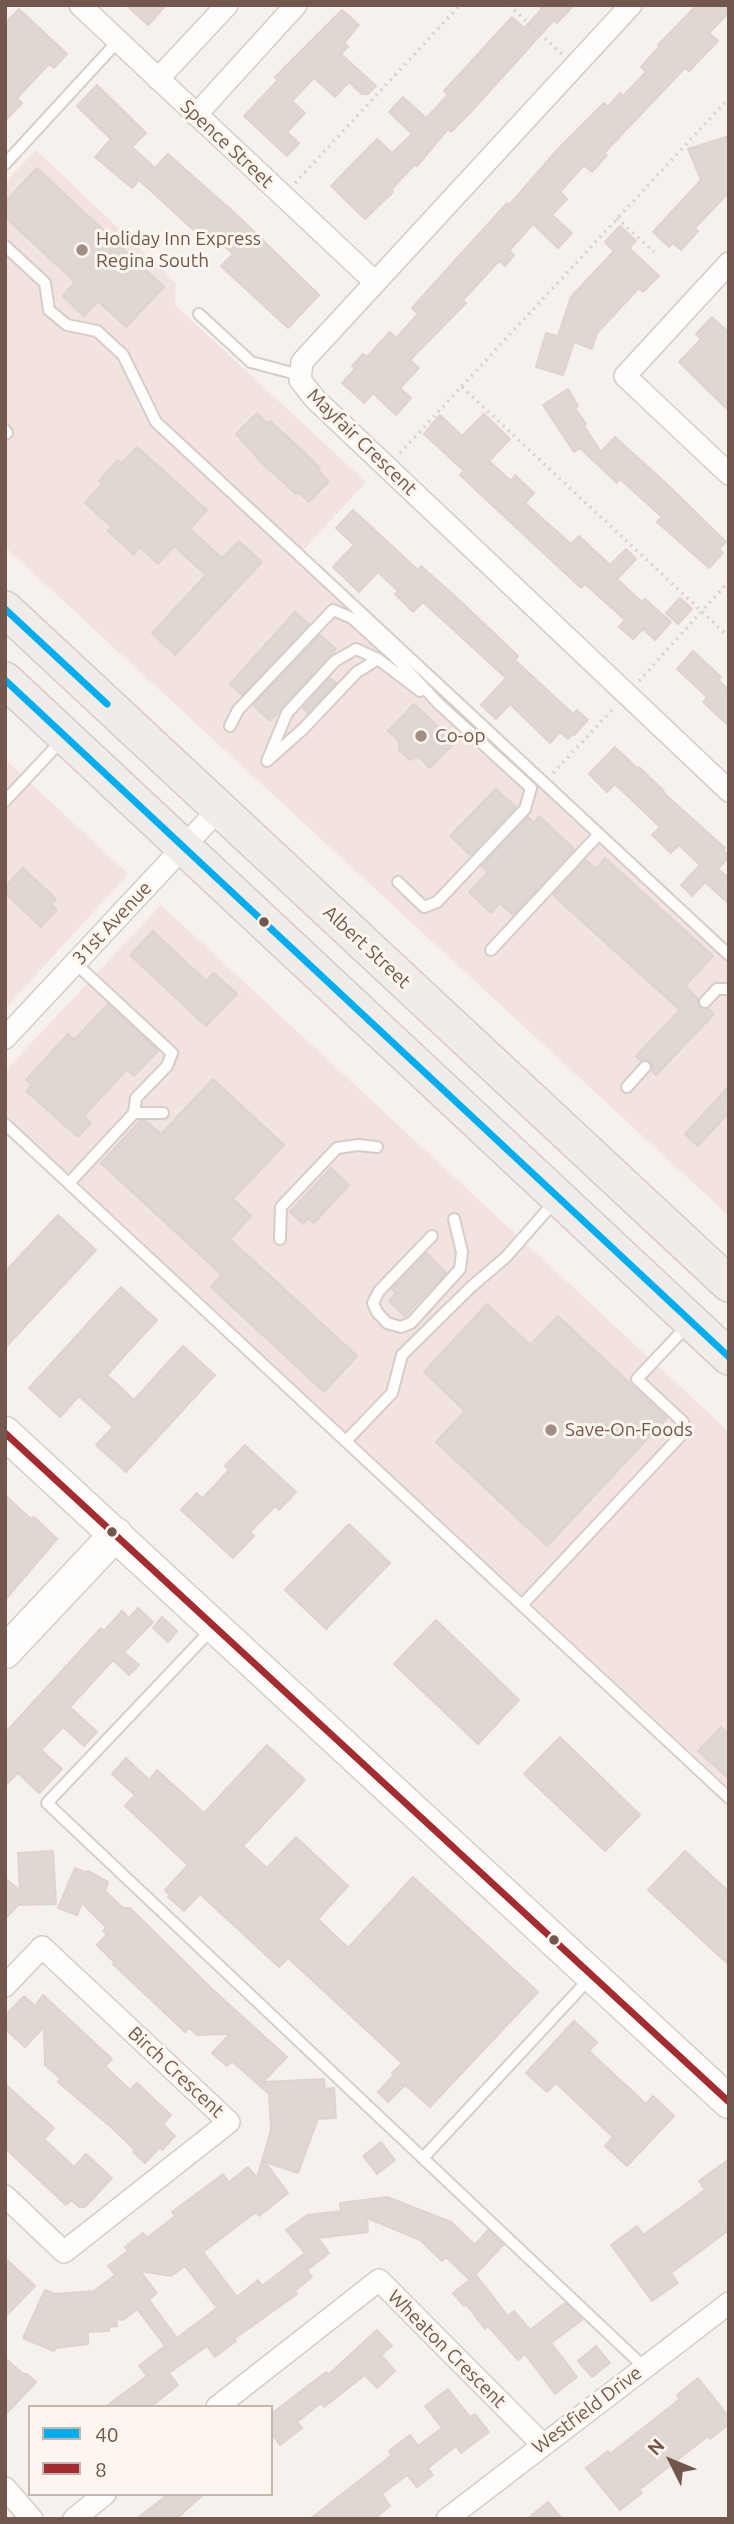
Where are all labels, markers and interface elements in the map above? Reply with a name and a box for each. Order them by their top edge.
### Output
street label: Spence Street [176,95,278,193]
place label: Holiday Inn Express Regina South [96,228,261,272]
marker: Holiday Inn Express Regina South [74,242,90,258]
street label: Mayfair Crescent [302,384,422,500]
place label: Co-op [435,725,486,747]
marker: Co-op [413,728,429,744]
street label: 31st Avenue [68,877,156,969]
street label: Albert Street [319,901,415,993]
unlabelled marker [257,915,271,929]
place label: Save-On-Foods [565,1419,693,1441]
marker: Save-On-Foods [543,1422,559,1438]
unlabelled marker [105,1525,119,1539]
unlabelled marker [547,1933,561,1947]
street label: Birch Crescent [123,2022,229,2122]
street label: Wheaton Crescent [383,2285,511,2413]
street label: Westfield Drive [528,2361,646,2459]
legend [28,2405,273,2496]
text: 40 [95,2422,119,2446]
north arrow [636,2426,706,2496]
text: N [643,2434,669,2459]
text: 8 [95,2457,107,2481]

